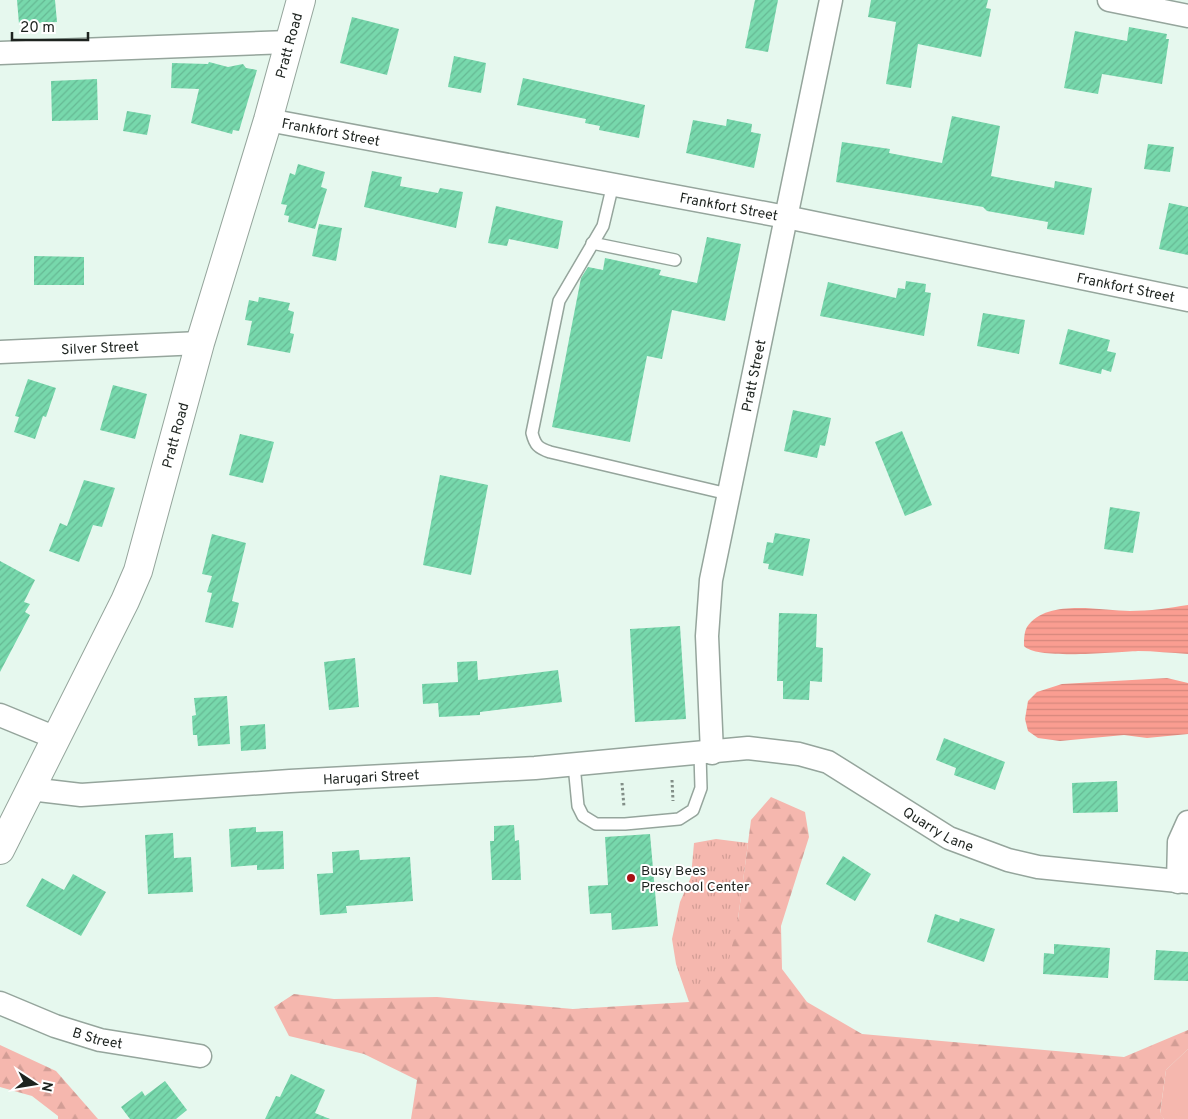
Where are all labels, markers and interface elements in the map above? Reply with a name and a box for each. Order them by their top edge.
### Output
scale bar [12,10,89,42]
street label: Pratt Road [273,11,307,81]
text: 20 m [20,19,55,38]
street label: Frankfort Street [280,116,381,151]
street label: Frankfort Street [678,190,779,225]
street label: Frankfort Street [1075,270,1176,307]
street label: Pratt Street [739,338,771,414]
street label: Silver Street [61,339,139,359]
street label: Pratt Road [159,401,193,470]
street label: Harugari Street [323,767,420,789]
street label: Quarry Lane [899,804,976,856]
place label: Busy Bees Preschool Center [641,863,750,896]
marker: Busy Bees Preschool Center [625,872,637,884]
street label: B Street [70,1025,124,1053]
north arrow [10,1059,60,1109]
text: N [37,1080,56,1093]

